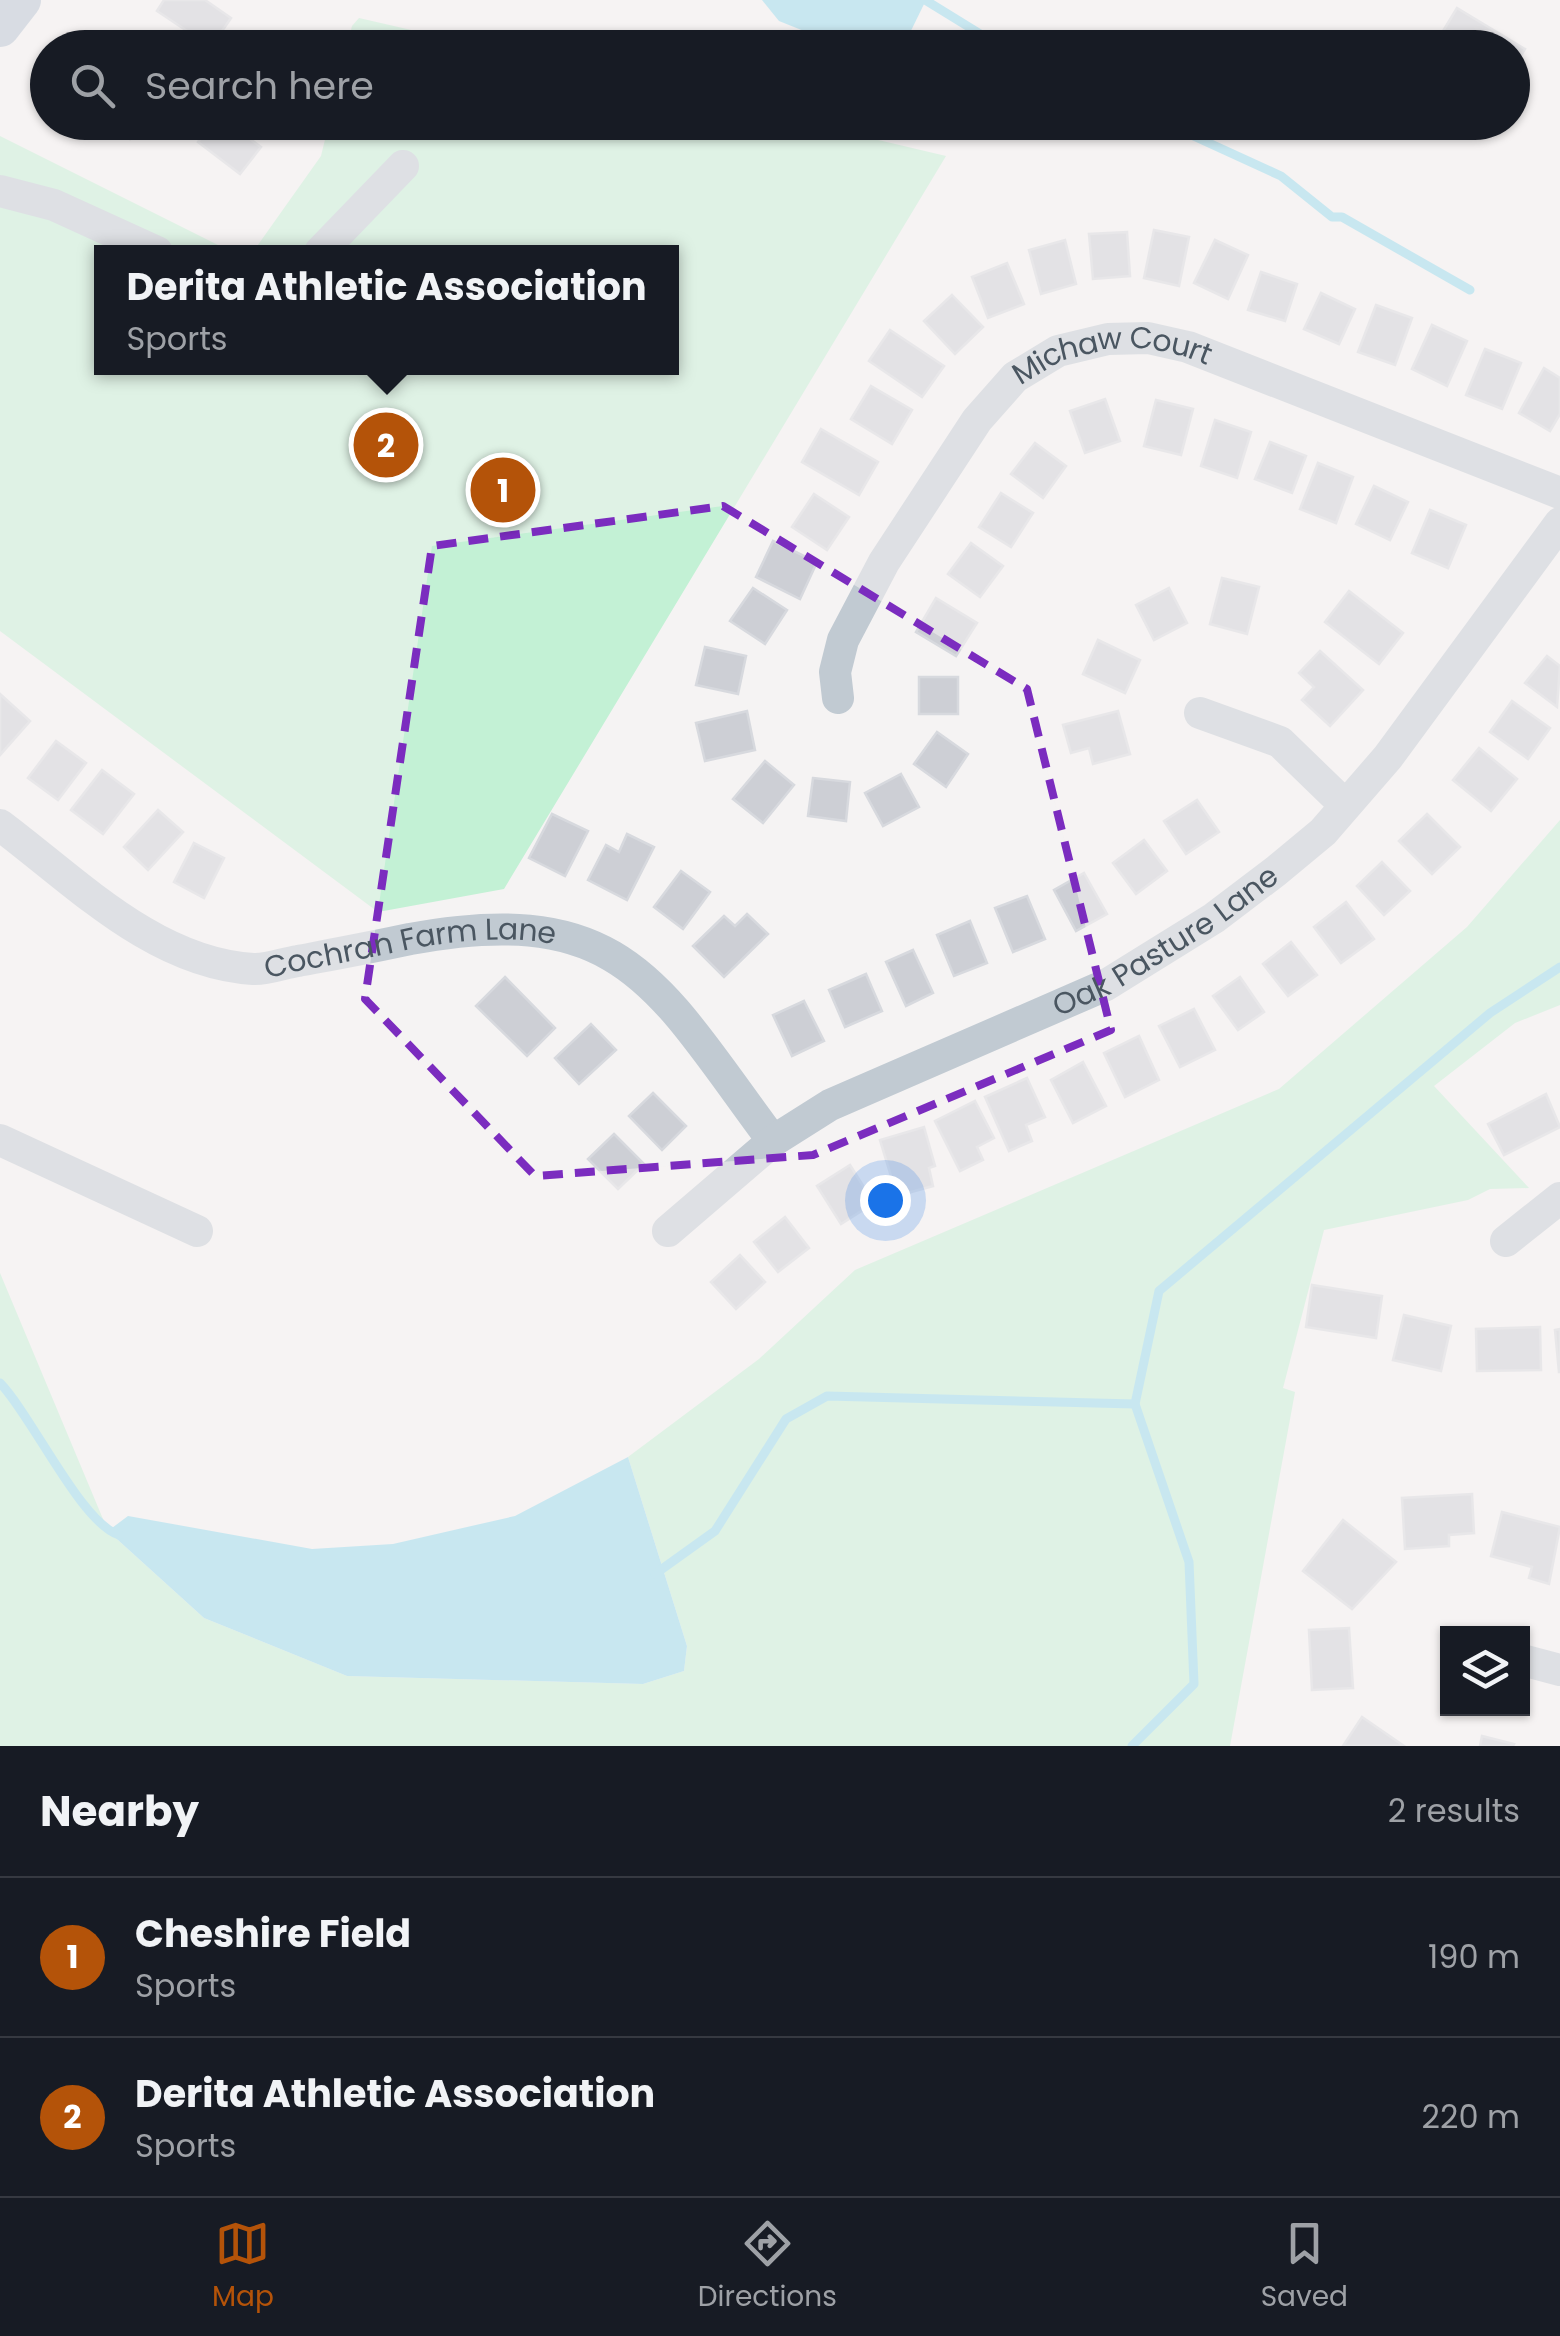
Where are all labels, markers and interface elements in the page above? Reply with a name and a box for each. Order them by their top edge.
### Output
search box [30,30,1530,140]
icon: search [65,58,120,113]
text: Search here [145,59,374,112]
popup [94,245,679,375]
text: Derita Athletic Association [126,260,647,313]
text: Sports [126,316,228,361]
street label: Michaw Court [1004,316,1219,395]
pin: 2 [354,408,418,482]
pin: 1 [470,452,536,528]
street label: Oak Pasture Lane [1045,855,1287,1027]
street label: Cochran Farm Lane [259,907,560,989]
your location [860,1175,911,1226]
map controls [1440,1626,1530,1716]
button: layers [1440,1626,1530,1716]
text: Nearby [40,1782,199,1841]
text: 2 results [1388,1788,1520,1833]
text: Cheshire Field [135,1907,411,1960]
text: 1 [66,1934,79,1979]
text: 190 m [1428,1934,1520,1979]
text: Sports [135,1963,236,2008]
text: Derita Athletic Association [135,2067,655,2120]
text: 2 [63,2094,82,2139]
text: 220 m [1422,2094,1520,2139]
text: Sports [135,2123,236,2168]
tab: Map [212,2216,274,2318]
tab: Directions [698,2216,837,2318]
tab: Saved [1261,2216,1348,2318]

